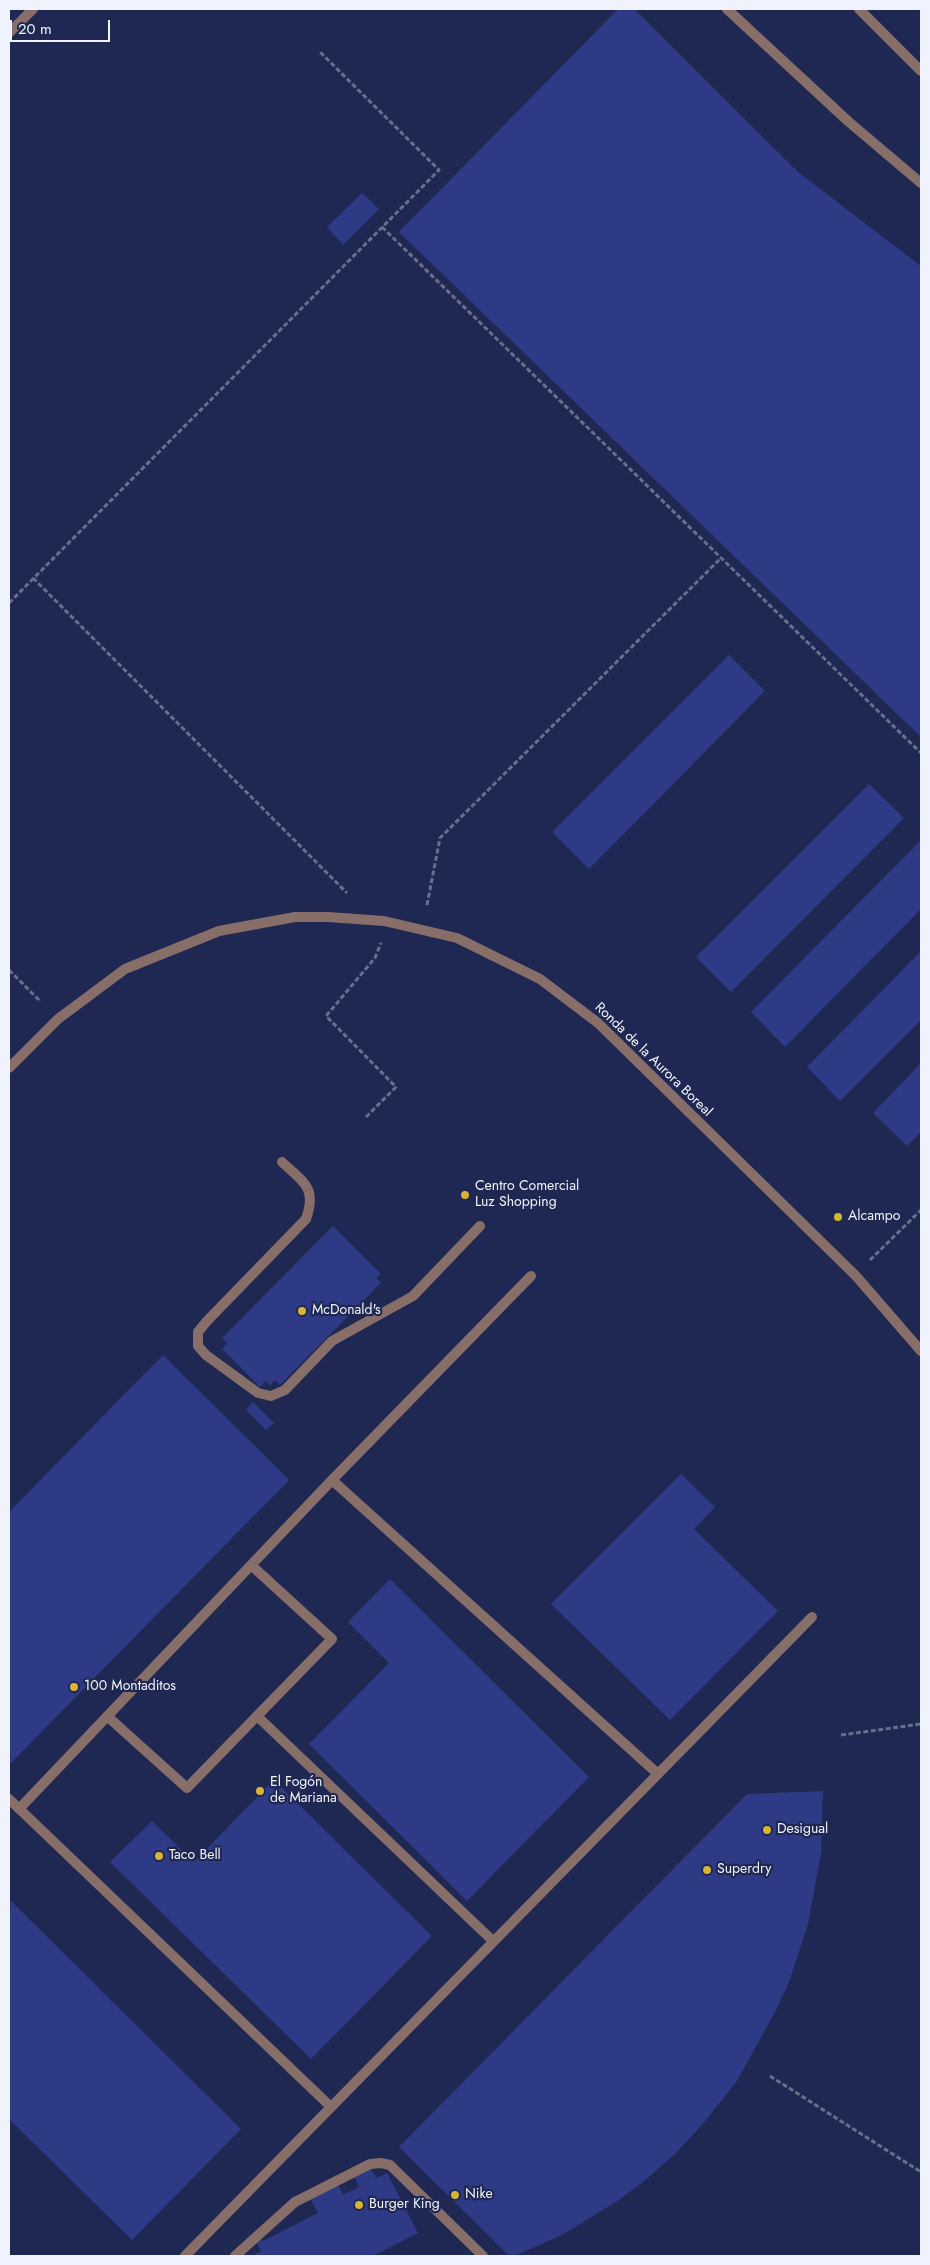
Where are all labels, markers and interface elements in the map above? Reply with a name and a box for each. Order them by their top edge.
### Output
scale bar [12,10,112,42]
text: 20 m [18,18,52,40]
street label: Ronda de la Aurora Boreal [591,1000,715,1120]
place label: Centro Comercial Luz Shopping [475,1179,579,1212]
marker: Centro Comercial Luz Shopping [459,1189,471,1201]
place label: Alcampo [848,1209,900,1225]
marker: Alcampo [832,1211,844,1223]
place label: McDonald's [312,1303,381,1319]
marker: McDonald's [296,1305,308,1317]
place label: 100 Montaditos [84,1679,176,1695]
marker: 100 Montaditos [68,1681,80,1693]
place label: El Fogón de Mariana [270,1775,337,1808]
marker: El Fogón de Mariana [254,1785,266,1797]
place label: Desigual [777,1822,828,1838]
marker: Desigual [761,1824,773,1836]
place label: Taco Bell [169,1848,221,1864]
marker: Taco Bell [153,1850,165,1862]
place label: Superdry [717,1862,771,1878]
marker: Superdry [701,1864,713,1876]
place label: Nike [465,2187,493,2203]
marker: Nike [449,2189,461,2201]
place label: Burger King [369,2197,440,2213]
marker: Burger King [353,2199,365,2211]

